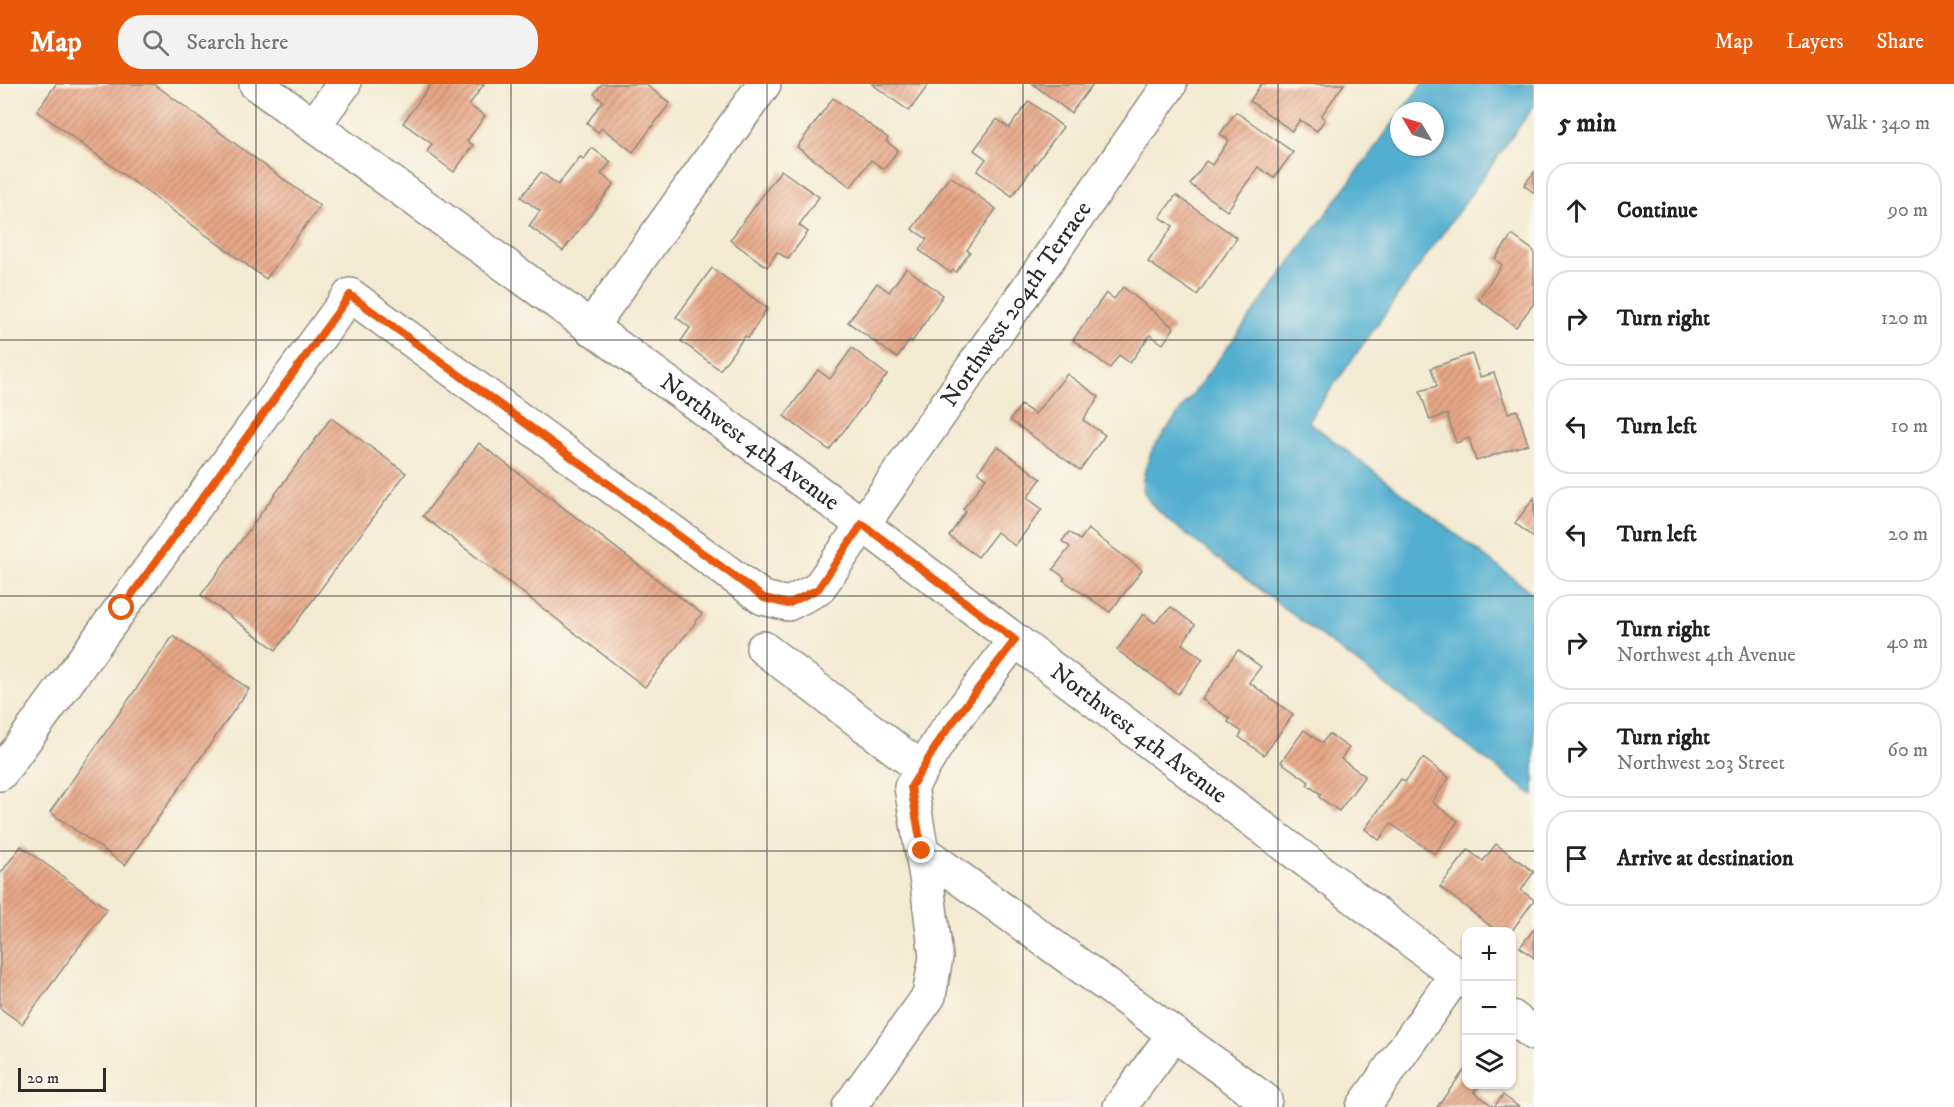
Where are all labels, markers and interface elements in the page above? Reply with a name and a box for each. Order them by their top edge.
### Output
search box [118,15,538,69]
text: Map [30,25,82,60]
icon: search [139,26,172,59]
text: Search here [187,29,288,56]
text: Map [1714,29,1753,55]
text: Layers [1786,29,1844,55]
text: Share [1877,29,1924,55]
north arrow [1390,102,1444,156]
text: 5 min [1558,107,1616,140]
text: Walk · 340 m [1826,111,1930,136]
icon: ahead [1560,194,1593,227]
street label: Northwest 204th Terrace [935,195,1099,413]
text: Continue [1617,197,1698,224]
text: 90 m [1888,198,1928,223]
icon: right [1560,302,1593,335]
text: Turn right [1617,305,1710,332]
text: 120 m [1881,306,1928,331]
street label: Northwest 4th Avenue [654,367,845,518]
icon: left [1560,410,1593,443]
text: Turn left [1617,413,1697,440]
text: 10 m [1891,414,1928,439]
icon: left [1560,518,1593,551]
text: Turn left [1617,521,1697,548]
text: 20 m [1888,522,1928,547]
route start [108,594,134,620]
text: Turn right [1617,616,1710,643]
icon: right [1560,626,1593,659]
text: 40 m [1886,630,1928,655]
text: Northwest 4th Avenue [1617,643,1796,668]
street label: Northwest 4th Avenue [1044,657,1233,811]
text: Turn right [1617,724,1710,751]
icon: right [1560,734,1593,767]
text: 60 m [1888,738,1928,763]
text: Northwest 203 Street [1617,751,1785,776]
route end [908,837,934,863]
icon: arrive [1560,842,1593,875]
text: Arrive at destination [1617,845,1794,872]
map controls [1462,927,1516,1089]
button: + [1462,927,1516,981]
button: − [1462,981,1516,1035]
button: layers [1462,1035,1516,1089]
scale bar [18,1065,106,1092]
text: 20 m [27,1068,59,1088]

